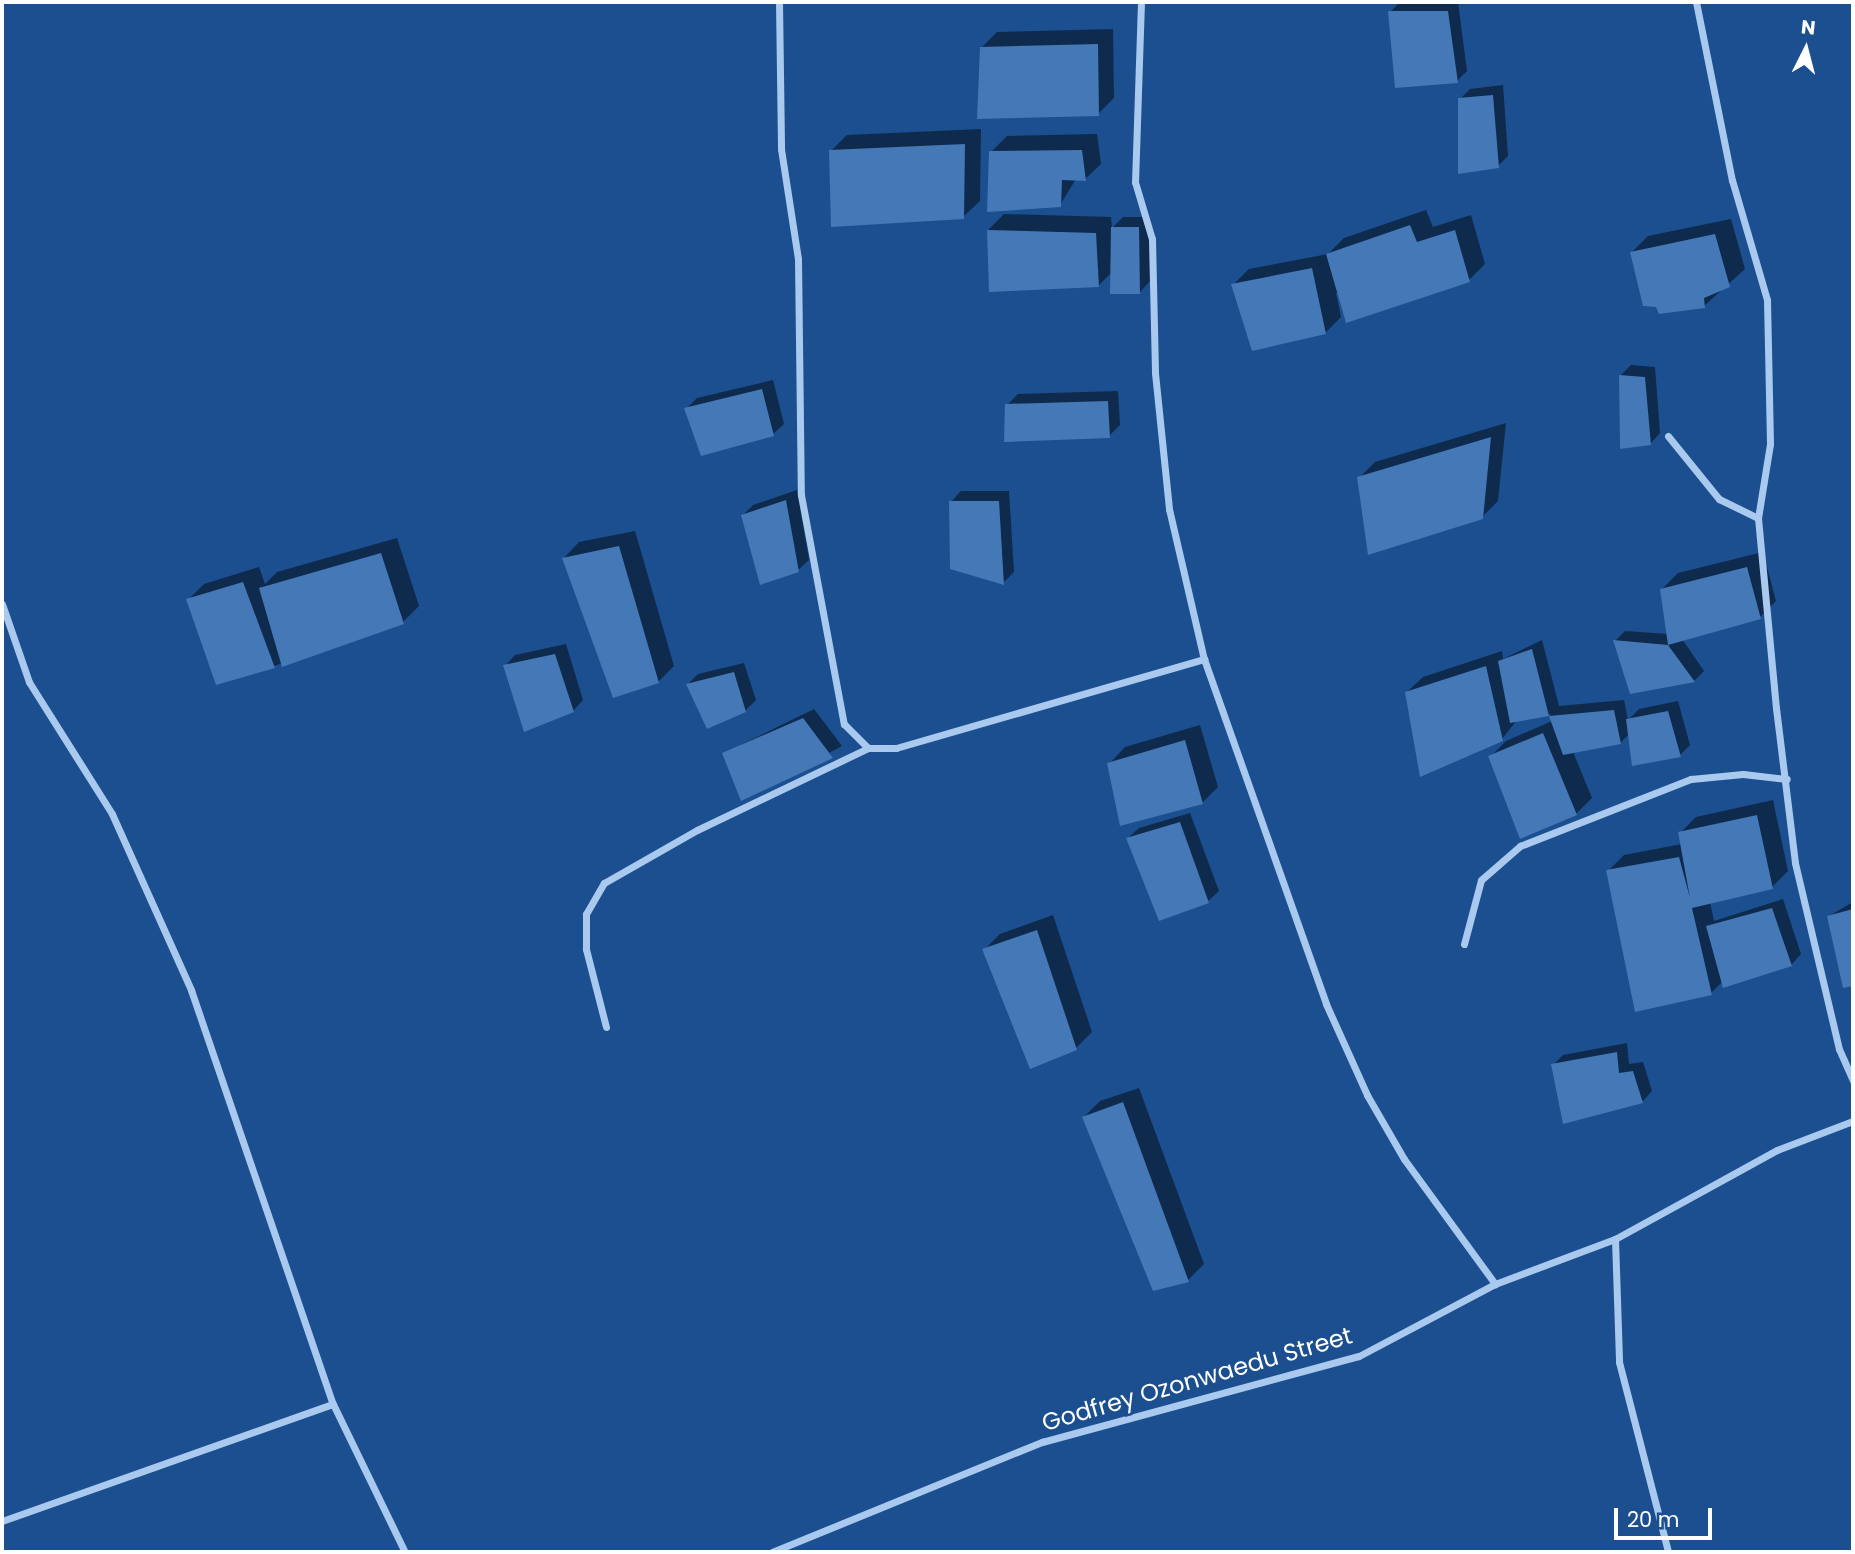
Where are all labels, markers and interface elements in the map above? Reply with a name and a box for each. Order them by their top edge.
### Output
text: N [1800,13,1817,42]
north arrow [1771,14,1841,84]
street label: Godfrey Ozonwaedu Street [1039,1321,1355,1437]
scale bar [1617,1494,1715,1538]
text: 20 m [1627,1505,1680,1534]

